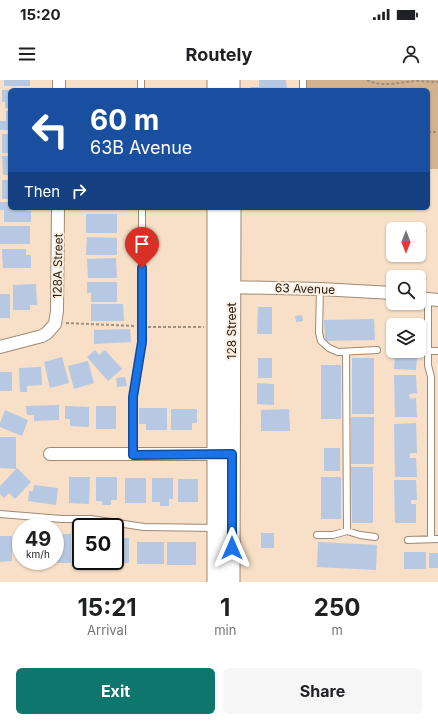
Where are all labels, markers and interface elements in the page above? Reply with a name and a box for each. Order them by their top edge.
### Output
text: 15:20 [20,5,61,24]
icon: menu [16,43,38,65]
icon: person [400,43,422,65]
text: Routely [186,44,252,65]
text: 60 m [90,103,159,137]
icon: left [24,104,76,156]
text: 63B Avenue [90,137,192,158]
icon: right [68,180,90,202]
text: Then [24,182,60,201]
north arrow [386,222,426,262]
map controls [386,222,426,358]
pin [125,227,159,268]
street label: 128A Street [49,233,66,299]
icon: arrive [131,233,153,255]
button: search [386,270,426,310]
street label: 63 Avenue [275,280,335,297]
street label: 128 Street [224,302,239,359]
button: layers [386,318,426,358]
speed limit sign: 50 [72,518,124,570]
text: 49 [25,527,51,551]
position arrow [211,527,253,569]
text: km/h [26,548,50,560]
text: 15:21 [77,593,137,622]
text: 1 [220,593,230,622]
text: 250 [314,593,360,622]
text: Arrival [87,622,127,638]
text: min [214,622,236,638]
text: m [331,622,343,638]
button: Exit [16,668,215,714]
button: Share [223,668,422,714]

